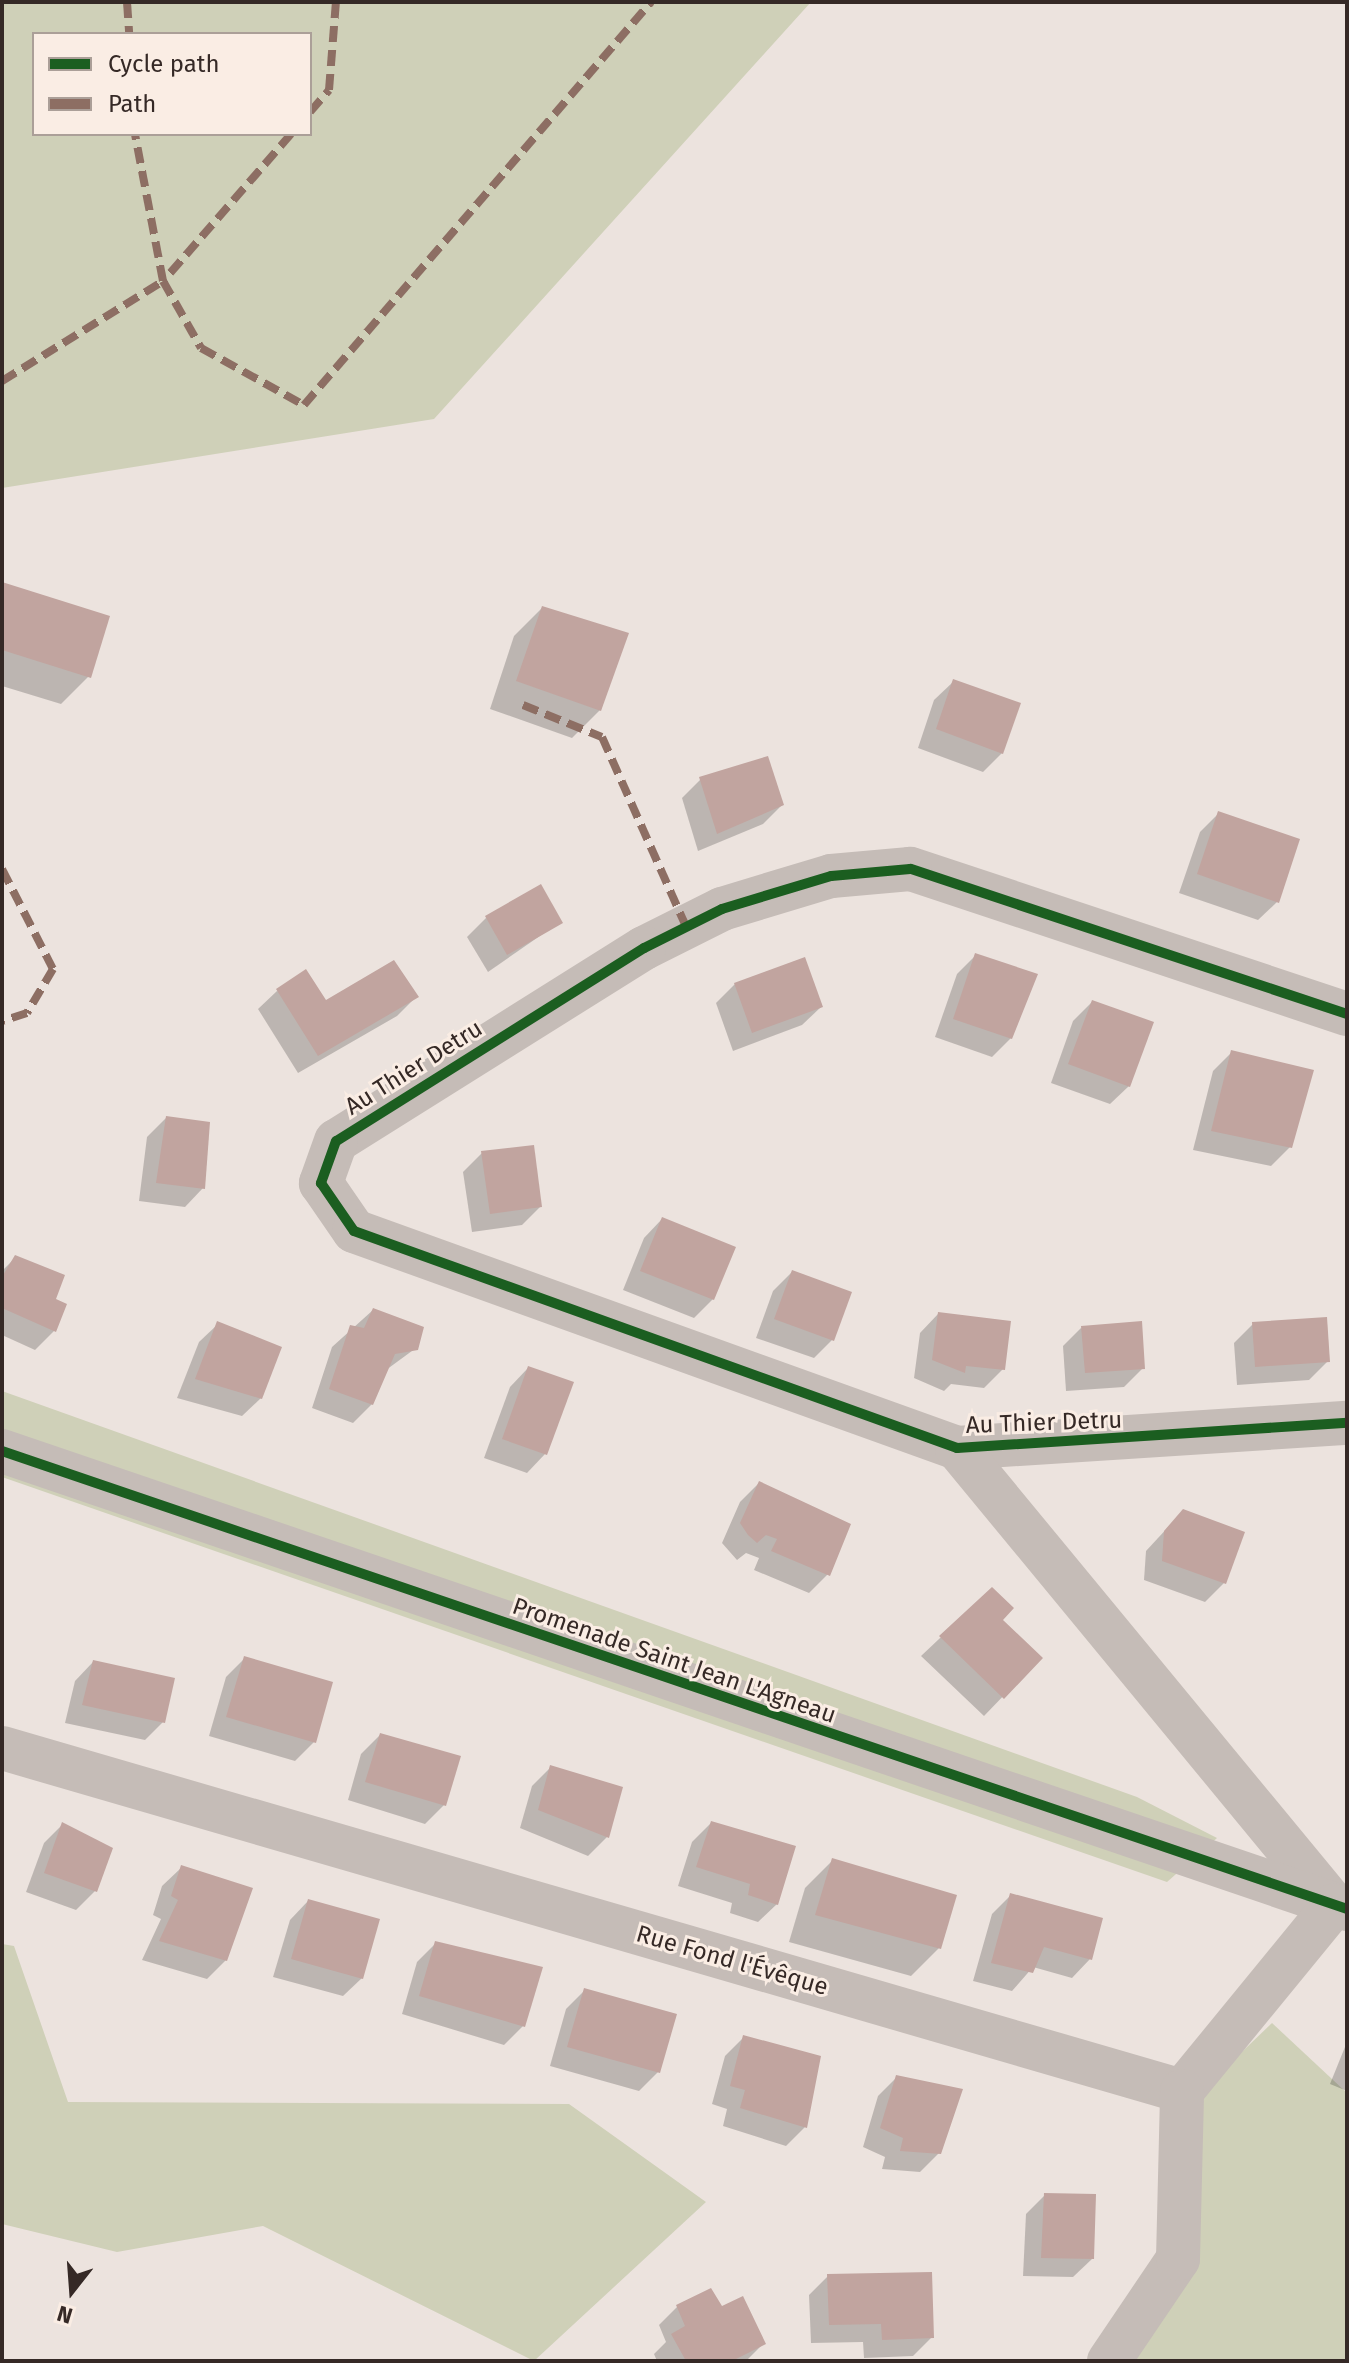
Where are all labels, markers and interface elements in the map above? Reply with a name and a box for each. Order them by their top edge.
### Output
legend [32,32,312,136]
text: Cycle path [108,50,220,78]
text: Path [108,90,156,118]
street label: Au Thier Detru [340,1014,488,1122]
street label: Au Thier Detru [965,1406,1123,1440]
street label: Promenade Saint Jean L'Agneau [508,1592,840,1730]
street label: Rue Fond l'Évêque [633,1920,831,2002]
north arrow [32,2251,112,2331]
text: N [54,2299,76,2329]

